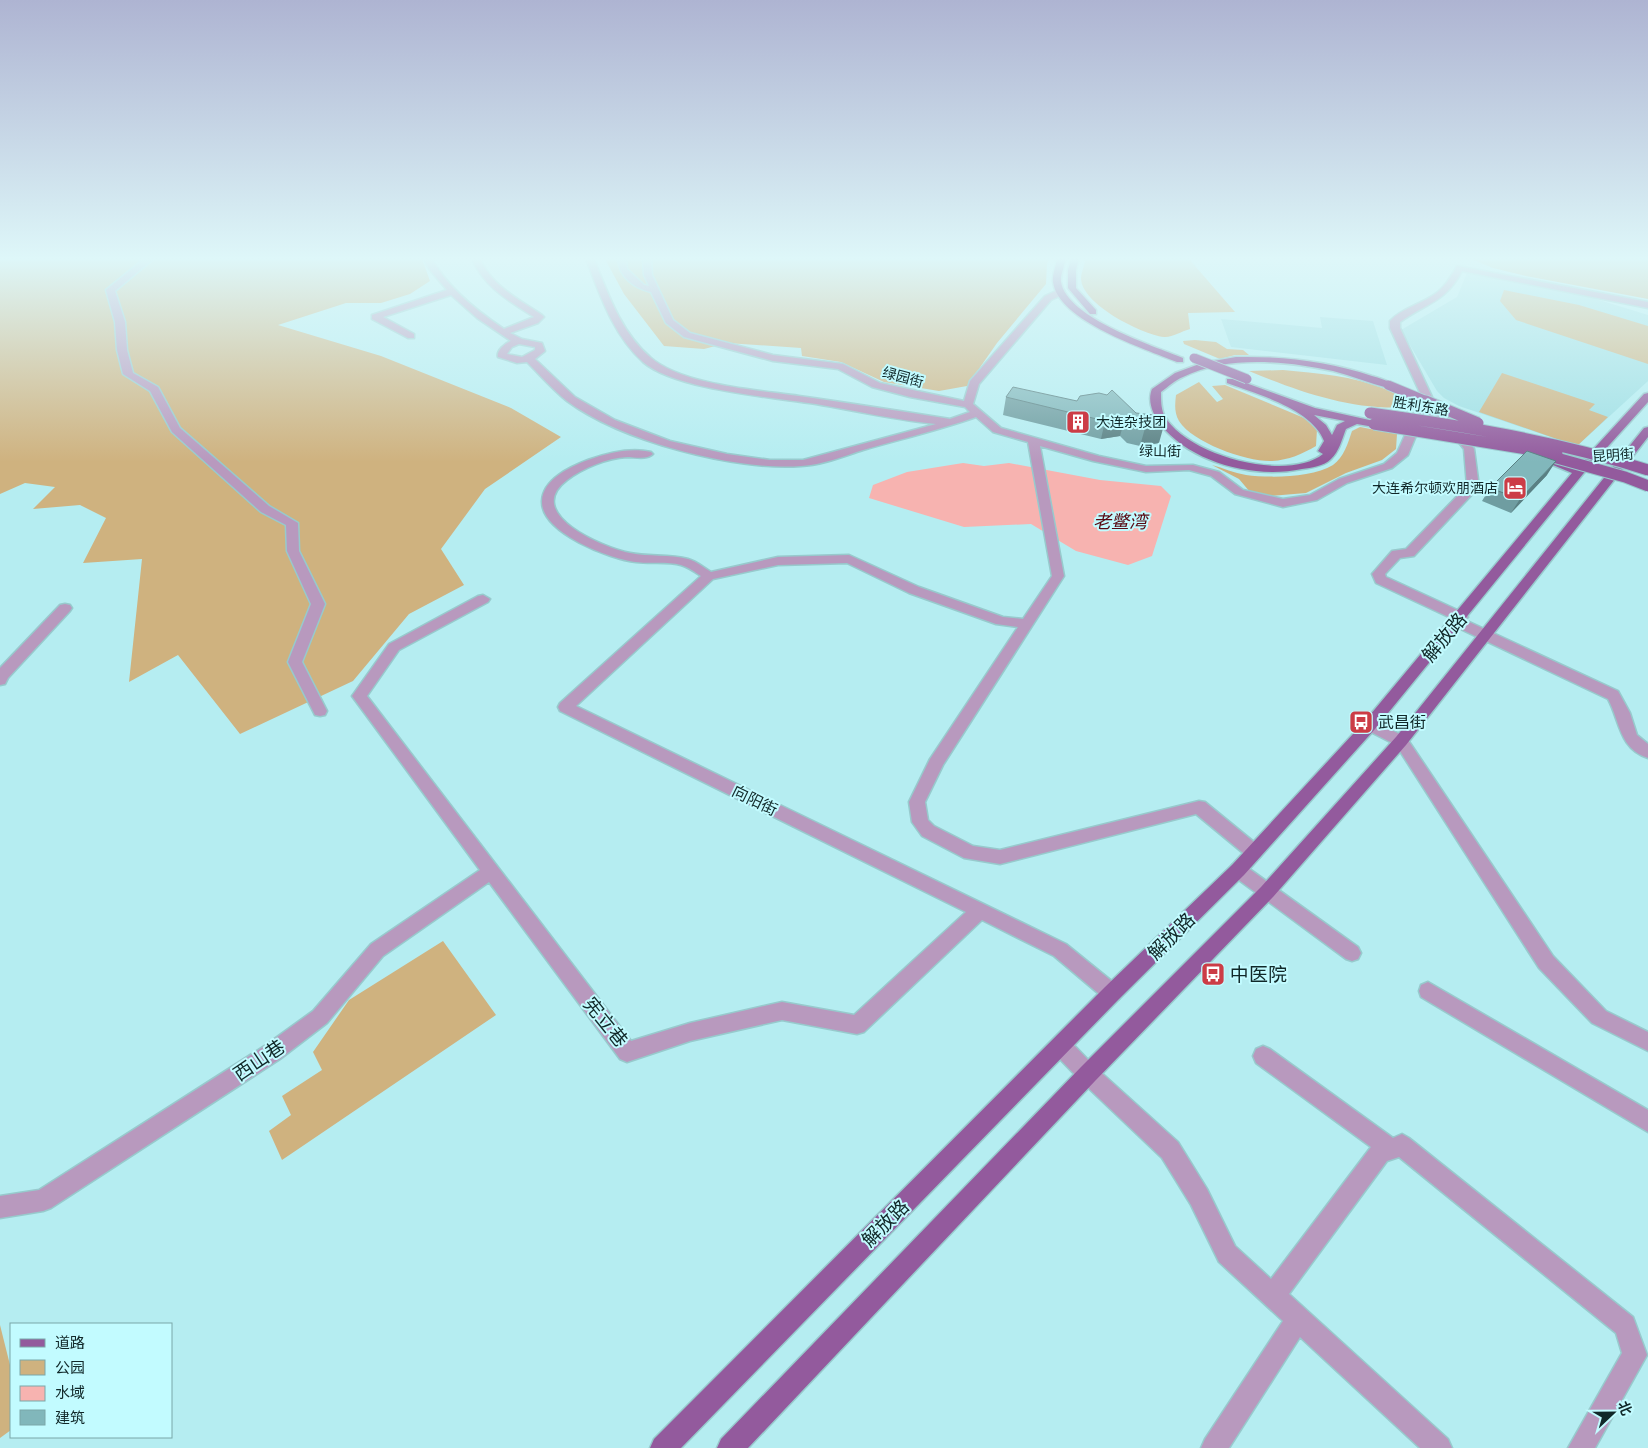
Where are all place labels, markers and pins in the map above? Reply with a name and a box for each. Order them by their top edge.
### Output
building icon: 大连杂技团 [1065,409,1091,435]
place label: 大连杂技团 [1096,412,1166,431]
hotel icon: 大连希尔顿欢朋酒店 [1502,475,1528,501]
place label: 大连希尔顿欢朋酒店 [1372,478,1498,497]
bus stop icon: 武昌街 [1348,709,1374,735]
place label: 武昌街 [1378,711,1426,733]
bus stop icon: 中医院 [1200,961,1226,987]
place label: 中医院 [1230,961,1287,987]

